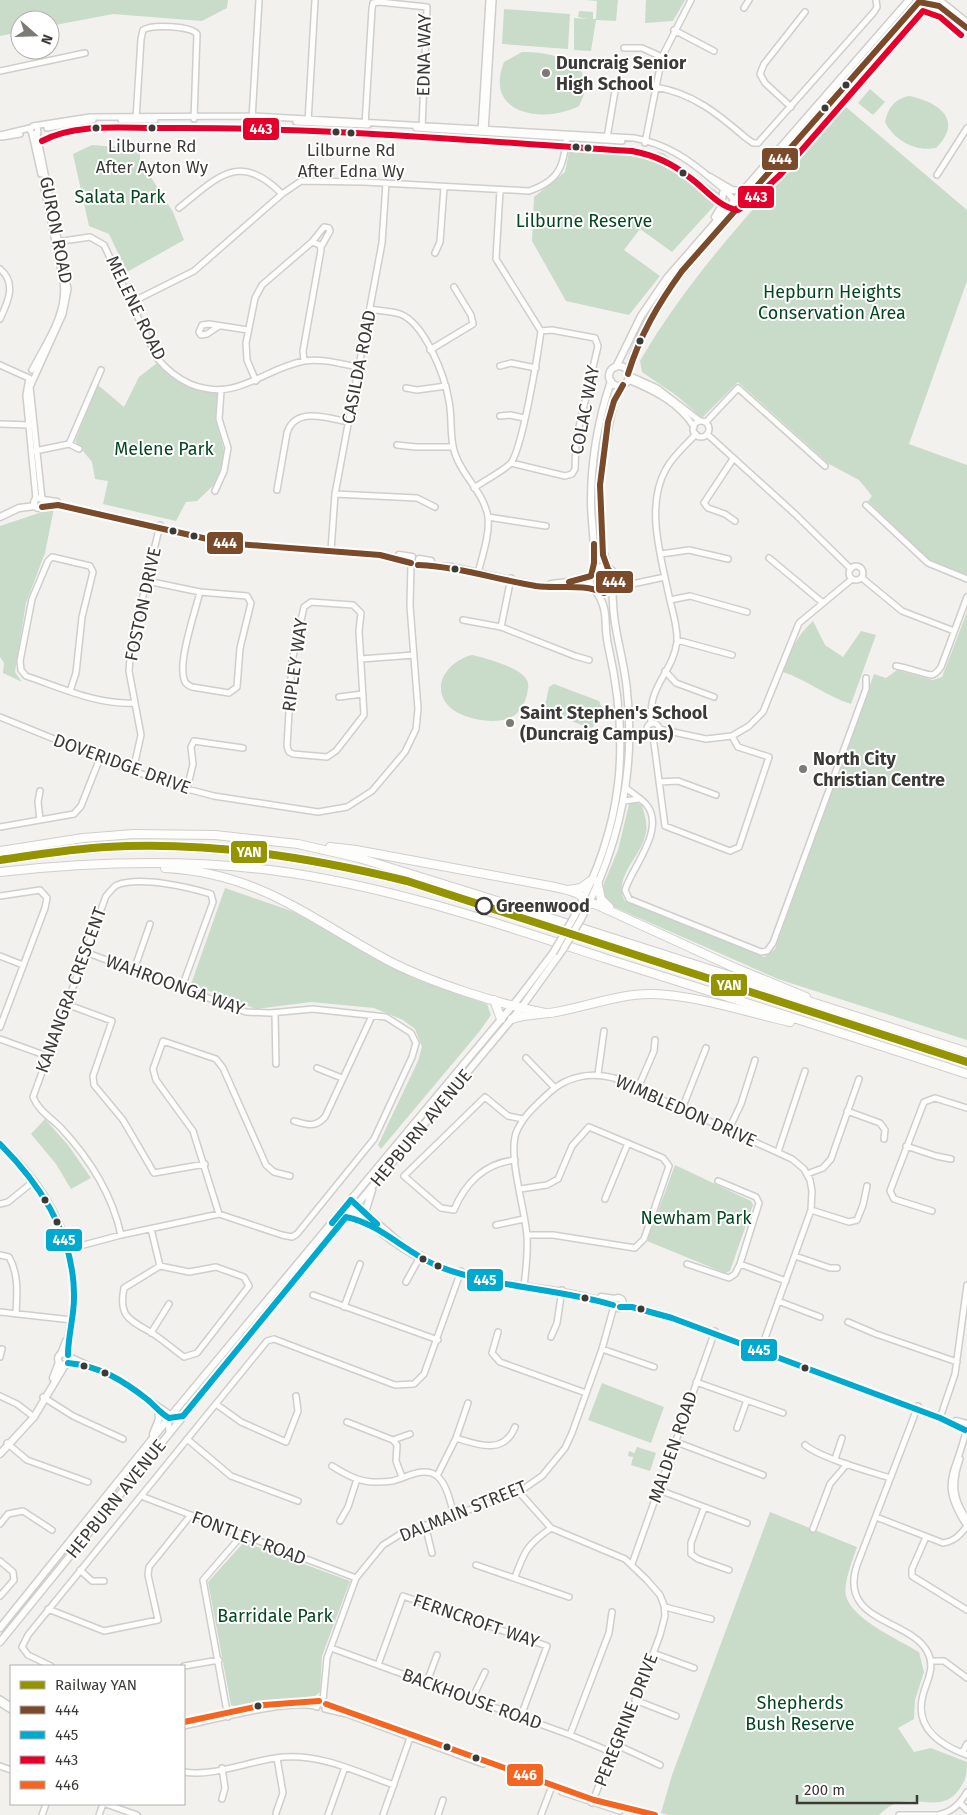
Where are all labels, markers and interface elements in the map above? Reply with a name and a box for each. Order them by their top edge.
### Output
north arrow [10,10,60,60]
street label: EDNA WAY [412,13,436,97]
text: N [37,32,56,47]
place label: Duncraig Senior High School [556,52,687,95]
marker: Duncraig Senior High School [540,67,552,79]
unlabelled marker [841,80,851,90]
unlabelled marker [820,103,830,113]
line badge: 443 [242,117,280,141]
text: 443 [250,121,272,138]
unlabelled marker [91,123,101,133]
marker: Lilburne Rd After Ayton Wy [147,123,157,133]
unlabelled marker [331,127,341,137]
marker: Lilburne Rd After Edna Wy [346,128,356,138]
place label: Lilburne Rd After Ayton Wy [96,136,209,178]
place label: Lilburne Rd After Edna Wy [298,140,405,182]
unlabelled marker [571,142,581,152]
unlabelled marker [583,143,593,153]
line badge: 444 [761,147,799,171]
text: 444 [768,151,792,168]
unlabelled marker [678,168,688,178]
street label: GURON ROAD [35,175,77,285]
line badge: 443 [737,185,775,209]
park label: Salata Park [75,186,166,208]
text: 443 [745,189,767,206]
park label: Lilburne Reserve [516,210,652,232]
street label: MELENE ROAD [101,252,171,364]
park label: Hepburn Heights Conservation Area [758,281,906,324]
street label: CASILDA ROAD [337,308,381,426]
unlabelled marker [635,336,645,346]
street label: COLAC WAY [566,363,604,456]
park label: Melene Park [114,438,214,460]
unlabelled marker [168,526,178,536]
unlabelled marker [189,531,199,541]
line badge: 444 [206,531,244,555]
text: 444 [213,535,237,552]
street label: FOSTON DRIVE [120,545,166,663]
unlabelled marker [450,564,460,574]
line badge: 444 [595,570,634,594]
text: 444 [602,574,626,591]
street label: RIPLEY WAY [278,617,312,713]
place label: Saint Stephen's School (Duncraig Campus) [520,702,708,745]
marker: Saint Stephen's School (Duncraig Campus) [504,717,516,729]
street label: DOVERIDGE DRIVE [50,729,194,799]
place label: North City Christian Centre [813,748,945,791]
marker: North City Christian Centre [797,763,809,775]
line badge: YAN [230,840,268,864]
text: YAN [235,844,262,861]
place label: Greenwood [496,895,590,917]
marker: Greenwood [475,897,493,915]
street label: KANANGRA CRESCENT [31,904,111,1076]
street label: WAHROONGA WAY [103,950,247,1020]
line badge: YAN [710,973,748,997]
text: YAN [715,977,742,994]
street label: HEPBURN AVENUE [365,1065,477,1191]
street label: WIMBLEDON DRIVE [612,1070,760,1152]
unlabelled marker [40,1195,50,1205]
park label: Newham Park [641,1207,752,1229]
unlabelled marker [52,1217,62,1227]
line badge: 445 [45,1228,83,1252]
text: 445 [52,1232,76,1249]
unlabelled marker [418,1254,428,1264]
unlabelled marker [433,1261,443,1271]
line badge: 445 [466,1268,504,1292]
text: 445 [473,1272,497,1289]
unlabelled marker [580,1293,590,1303]
unlabelled marker [636,1304,646,1314]
line badge: 445 [740,1338,778,1362]
text: 445 [747,1342,771,1359]
unlabelled marker [79,1361,89,1371]
unlabelled marker [800,1363,810,1373]
unlabelled marker [100,1368,110,1378]
street label: MALDEN ROAD [644,1388,702,1506]
street label: HEPBURN AVENUE [61,1435,171,1563]
street label: DALMAIN STREET [396,1475,531,1547]
street label: FONTLEY ROAD [189,1506,309,1570]
street label: FERNCROFT WAY [410,1589,542,1653]
park label: Barridale Park [217,1605,333,1627]
street label: PEREGRINE DRIVE [589,1650,663,1790]
street label: BACKHOUSE ROAD [399,1663,545,1735]
legend [10,1665,185,1805]
text: Railway YAN [55,1676,137,1694]
park label: Shepherds Bush Reserve [745,1692,855,1735]
text: 444 [55,1701,79,1719]
unlabelled marker [253,1701,263,1711]
text: 445 [55,1726,78,1744]
unlabelled marker [442,1742,452,1752]
text: 443 [55,1751,78,1769]
unlabelled marker [471,1753,481,1763]
line badge: 446 [506,1763,544,1787]
text: 446 [513,1767,537,1784]
scale bar [797,1772,917,1804]
text: 446 [55,1776,79,1794]
text: 200 m [804,1781,845,1799]

